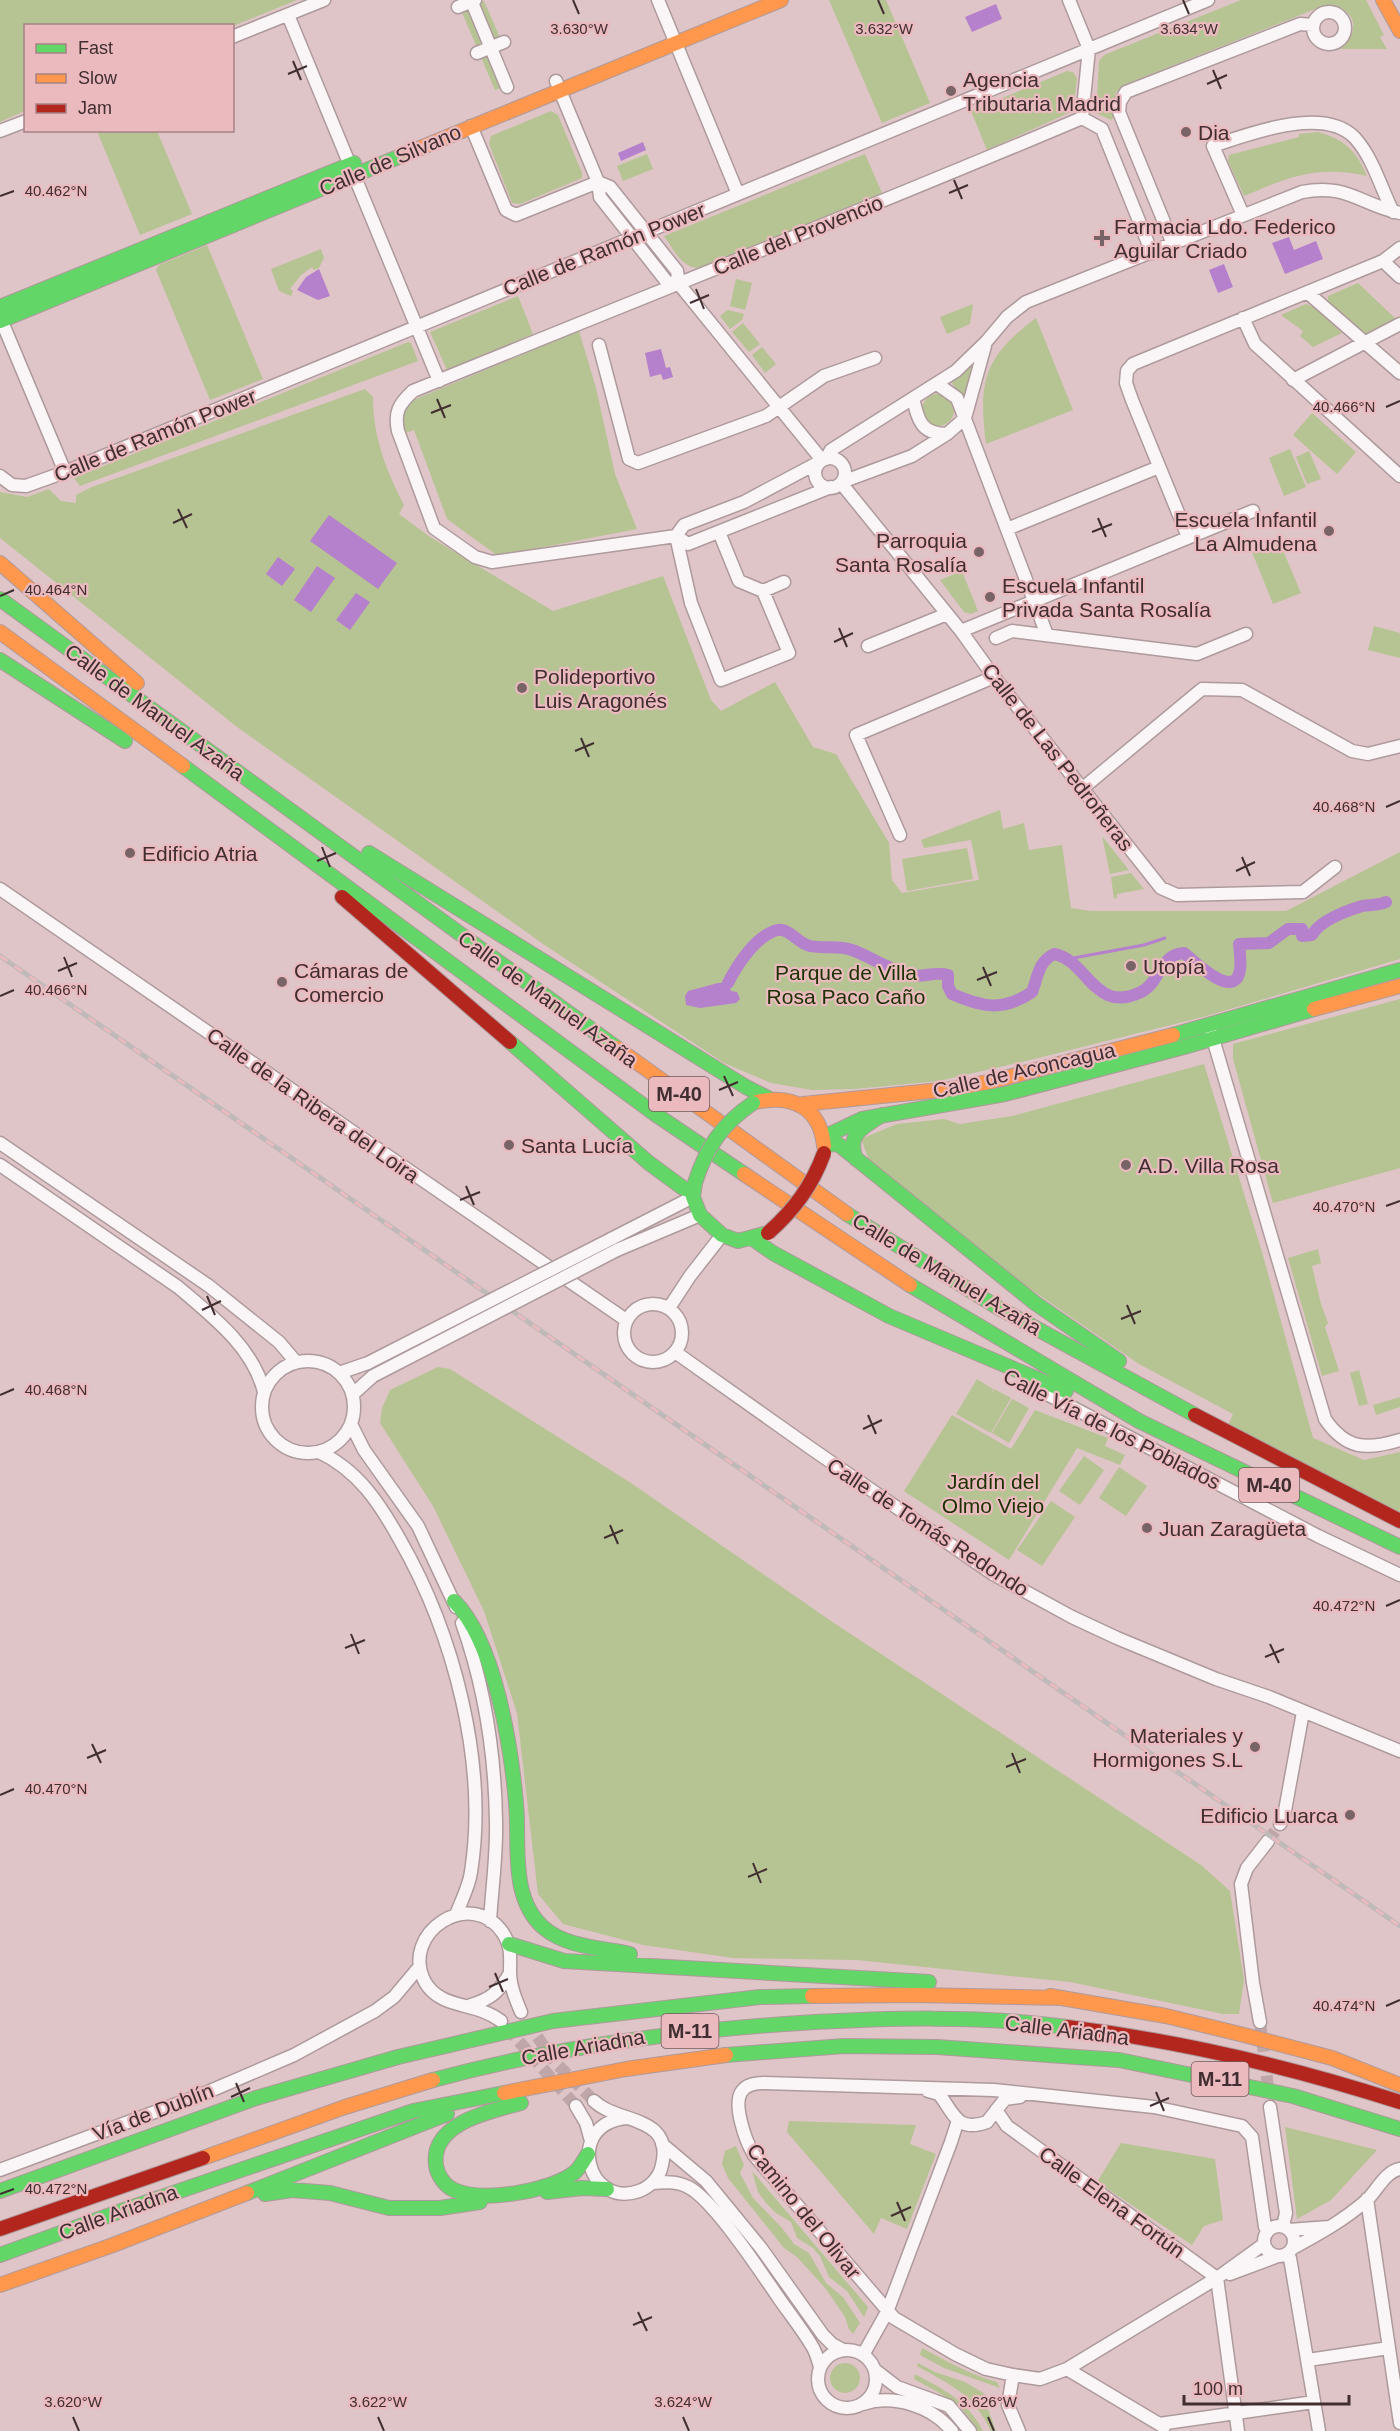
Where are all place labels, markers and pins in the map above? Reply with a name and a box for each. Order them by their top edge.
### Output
place label: Agencia Tributaria Madrid [963,68,1121,115]
marker: Agencia Tributaria Madrid [944,84,958,98]
place label: Dia [1198,121,1230,144]
marker: Dia [1179,125,1193,139]
place label: Farmacia Ldo. Federico Aguilar Criado [1114,215,1336,262]
marker: Farmacia Ldo. Federico Aguilar Criado [1095,231,1109,245]
place label: Escuela Infantil La Almudena [1175,508,1317,555]
marker: Escuela Infantil La Almudena [1322,524,1336,538]
place label: Parroquia Santa Rosalía [835,529,967,576]
marker: Parroquia Santa Rosalía [972,545,986,559]
place label: Escuela Infantil Privada Santa Rosalía [1002,574,1211,621]
marker: Escuela Infantil Privada Santa Rosalía [983,590,997,604]
place label: Polideportivo Luis Aragonés [534,665,667,712]
marker: Polideportivo Luis Aragonés [515,681,529,695]
place label: Edificio Atria [142,842,258,865]
marker: Edificio Atria [123,846,137,860]
place label: Utopía [1143,955,1205,978]
place label: Cámaras de Comercio [294,959,408,1006]
marker: Utopía [1124,959,1138,973]
marker: Cámaras de Comercio [275,975,289,989]
place label: Santa Lucía [521,1134,633,1157]
marker: Santa Lucía [502,1138,516,1152]
place label: A.D. Villa Rosa [1138,1154,1279,1177]
marker: A.D. Villa Rosa [1119,1158,1133,1172]
place label: Juan Zaragüeta [1159,1517,1306,1540]
marker: Juan Zaragüeta [1140,1521,1154,1535]
place label: Materiales y Hormigones S.L [1092,1724,1244,1771]
marker: Materiales y Hormigones S.L [1248,1740,1262,1754]
place label: Edificio Luarca [1200,1804,1338,1827]
marker: Edificio Luarca [1343,1808,1357,1822]

